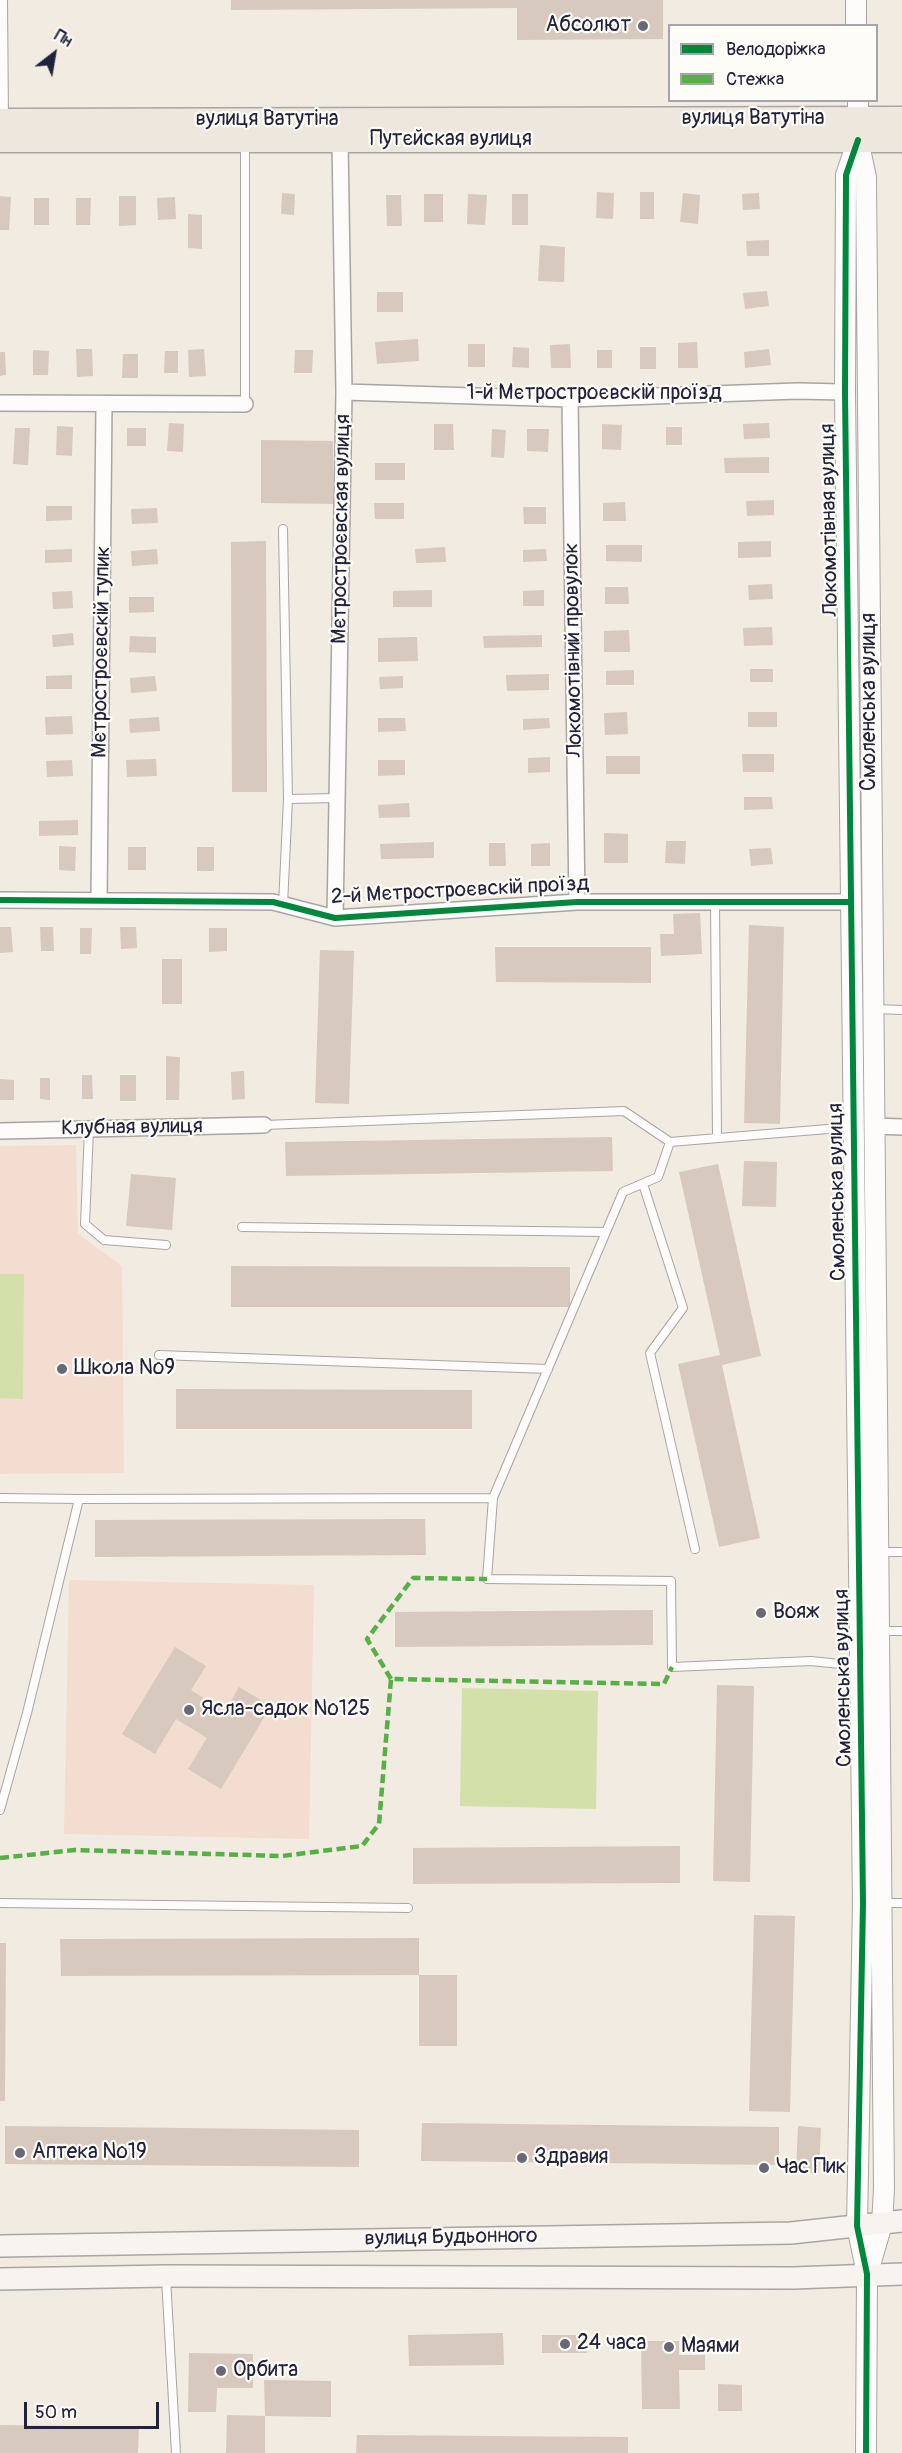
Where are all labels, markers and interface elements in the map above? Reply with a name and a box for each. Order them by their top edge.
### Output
place label: Абсолют [545,13,631,39]
marker: Абсолют [636,19,650,33]
north arrow [24,24,84,84]
legend [668,24,878,102]
text: Пн [51,25,76,52]
text: Велодоріжка [726,38,826,61]
text: Стежка [726,68,784,91]
street label: вулиця Ватутіна [682,106,824,132]
street label: вулиця Ватутіна [196,107,338,133]
street label: Путєйская вулиця [370,127,532,153]
street label: 1-й Мєтростроєвскій проїзд [466,381,722,407]
street label: Мєтростроєвская вулиця [327,414,357,644]
street label: Локомотівная вулиця [816,423,844,617]
street label: Локомотівний провулок [560,543,588,757]
street label: Мєтростроєвскій тупик [88,546,116,758]
street label: Смоленська вулиця [857,613,883,791]
street label: 2-й Мєтростроєвскій проїзд [330,872,590,910]
street label: Смоленська вулиця [824,1103,852,1281]
street label: Клубная вулиця [61,1114,203,1142]
place label: Школа №9 [74,1356,175,1382]
marker: Школа №9 [55,1362,69,1376]
street label: Смоленська вулиця [830,1589,858,1767]
place label: Вояж [773,1600,819,1626]
marker: Вояж [754,1606,768,1620]
place label: Ясла-садок №125 [201,1697,370,1723]
marker: Ясла-садок №125 [182,1703,196,1717]
place label: Аптека №19 [32,2140,147,2166]
place label: Здравия [534,2145,608,2171]
marker: Аптека №19 [13,2146,27,2160]
marker: Здравия [515,2151,529,2165]
place label: Час Пик [776,2155,846,2181]
marker: Час Пик [757,2161,771,2175]
street label: вулиця Будьонного [364,2224,538,2252]
place label: 24 часа [577,2331,646,2357]
place label: Маями [681,2334,739,2360]
marker: 24 часа [558,2337,572,2351]
marker: Маями [662,2340,676,2354]
place label: Орбита [233,2358,298,2384]
marker: Орбита [214,2364,228,2378]
scale bar [27,2390,162,2428]
text: 50 m [35,2401,77,2424]

